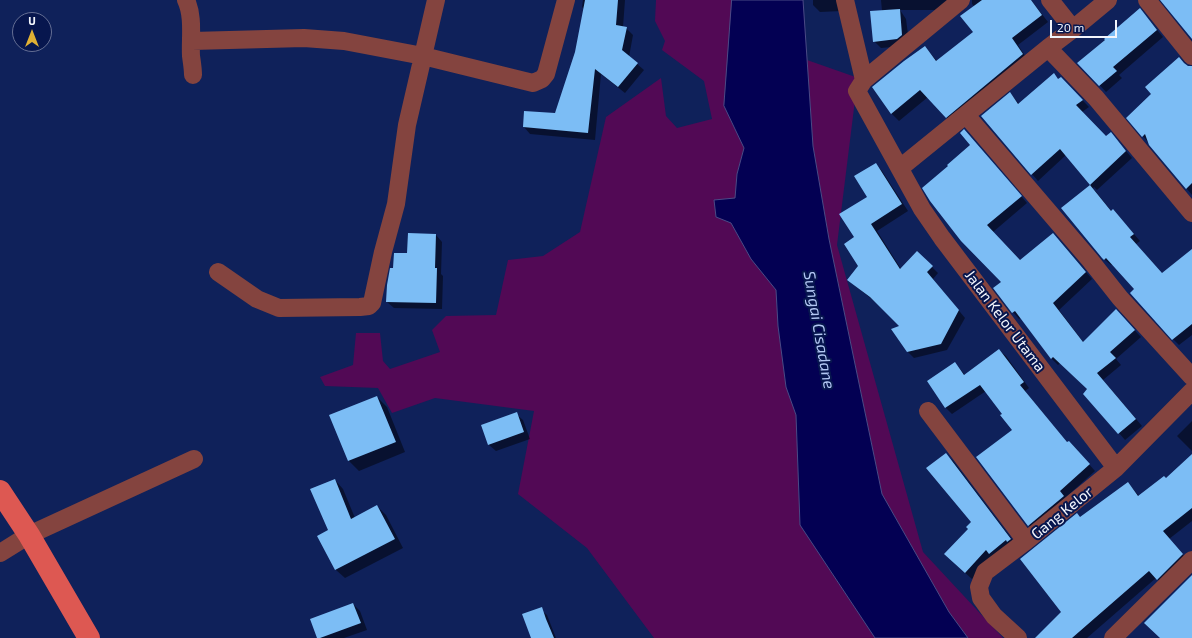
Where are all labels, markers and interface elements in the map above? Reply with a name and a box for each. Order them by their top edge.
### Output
north arrow [12,12,52,52]
scale bar [1052,12,1119,38]
text: U [28,14,36,27]
text: 20 m [1057,20,1084,34]
street label: Jalan Kelor Utama [961,267,1049,375]
water label: Sungai Cisadane [799,269,839,391]
street label: Gang Kelor [1028,483,1096,543]

